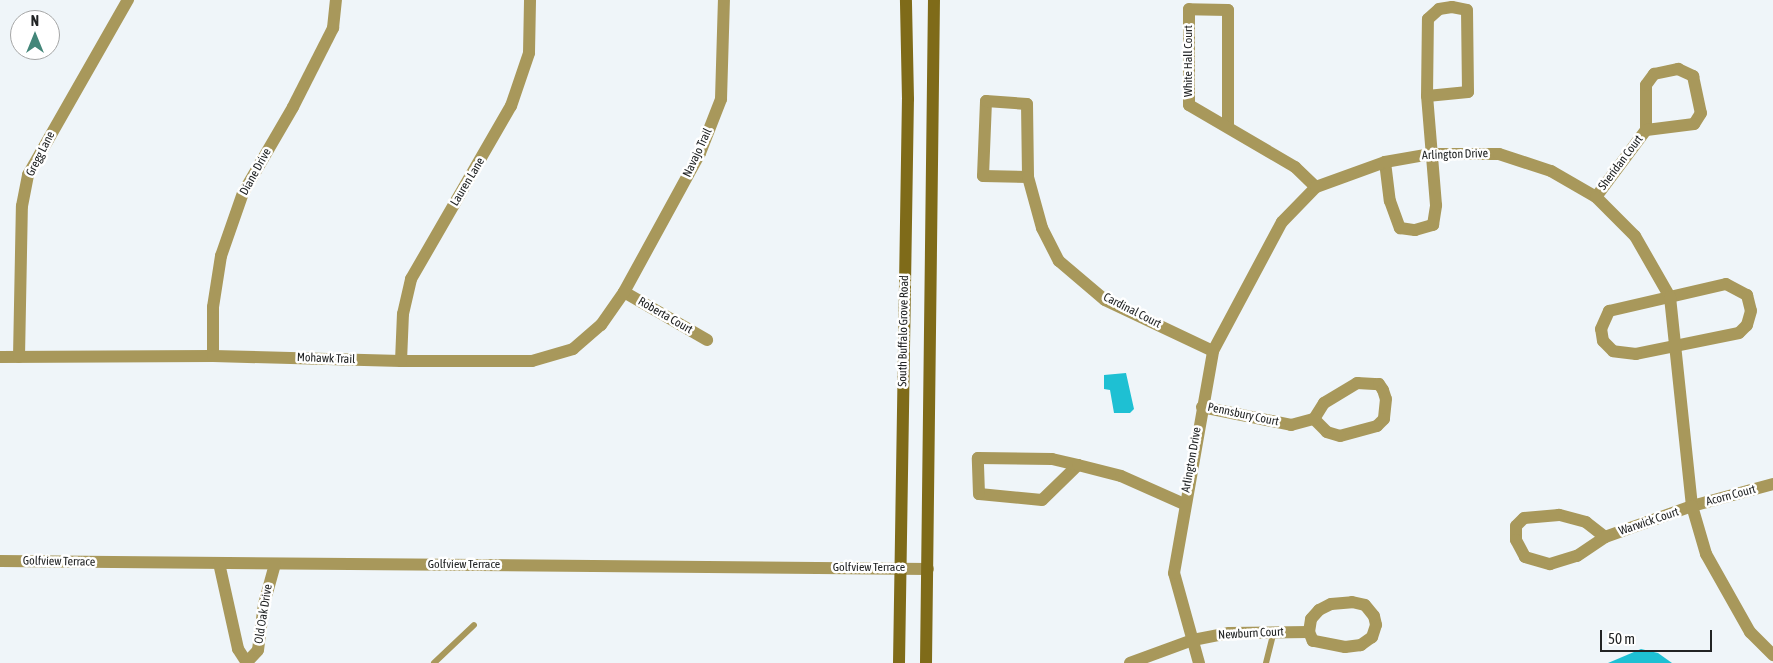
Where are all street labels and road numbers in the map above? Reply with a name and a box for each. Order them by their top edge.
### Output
street label: White Hall Court [1182,25,1196,97]
street label: Navajo Trail [680,126,716,180]
street label: Gregg Lane [24,129,58,179]
street label: Sheridan Court [1596,133,1646,193]
street label: Diane Drive [237,146,275,198]
street label: Arlington Drive [1422,147,1488,163]
street label: Lauren Lane [448,155,488,209]
street label: South Buffalo Grove Road [896,275,912,387]
street label: Cardinal Court [1101,290,1163,332]
street label: Roberta Court [635,295,695,337]
street label: Mohawk Trail [296,351,356,367]
street label: Pennsbury Court [1206,400,1280,430]
street label: Arlington Drive [1179,426,1205,494]
street label: Acorn Court [1705,482,1757,510]
street label: Warwick Court [1617,505,1681,539]
street label: Golfview Terrace [23,554,95,570]
street label: Golfview Terrace [428,558,500,572]
street label: Golfview Terrace [833,561,905,575]
street label: Old Oak Drive [252,583,276,645]
street label: Newburn Court [1218,625,1284,643]

